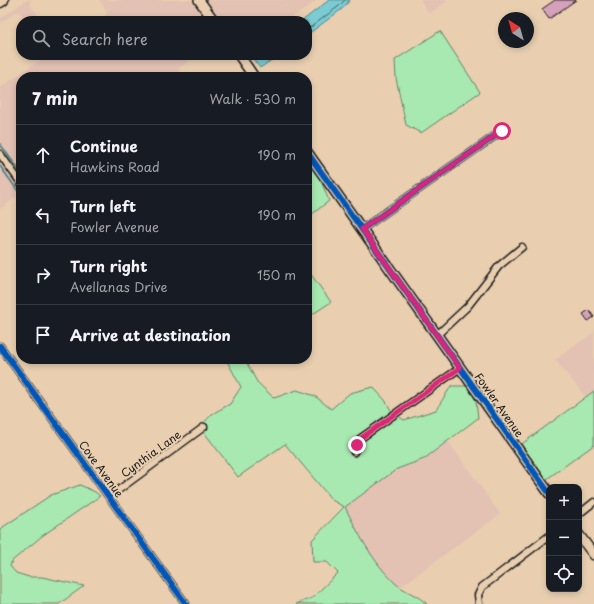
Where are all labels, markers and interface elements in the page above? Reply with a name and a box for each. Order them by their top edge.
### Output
north arrow [498,12,534,48]
search box [16,16,312,60]
icon: search [30,27,52,49]
text: Search here [62,27,148,50]
text: 7 min [32,85,78,111]
text: Walk · 530 m [209,89,296,108]
route start [493,122,511,140]
text: Continue [70,134,138,157]
icon: ahead [32,144,54,166]
text: 190 m [257,145,296,164]
text: Hawkins Road [70,157,160,176]
text: Turn left [70,194,136,217]
icon: left [32,204,54,226]
text: 190 m [257,205,296,224]
text: Fowler Avenue [70,217,159,236]
text: Turn right [70,254,147,277]
icon: right [32,264,54,286]
text: 150 m [257,265,296,284]
text: Avellanas Drive [70,277,167,296]
text: Arrive at destination [70,323,231,346]
icon: arrive [32,324,54,346]
street label: Fowler Avenue [471,369,528,440]
street label: Cynthia Lane [117,426,184,481]
route end [348,436,366,454]
street label: Cove Avenue [75,437,128,501]
map controls [546,484,582,592]
button: + [546,484,582,520]
button: − [546,520,582,556]
button: locate [546,556,582,592]

